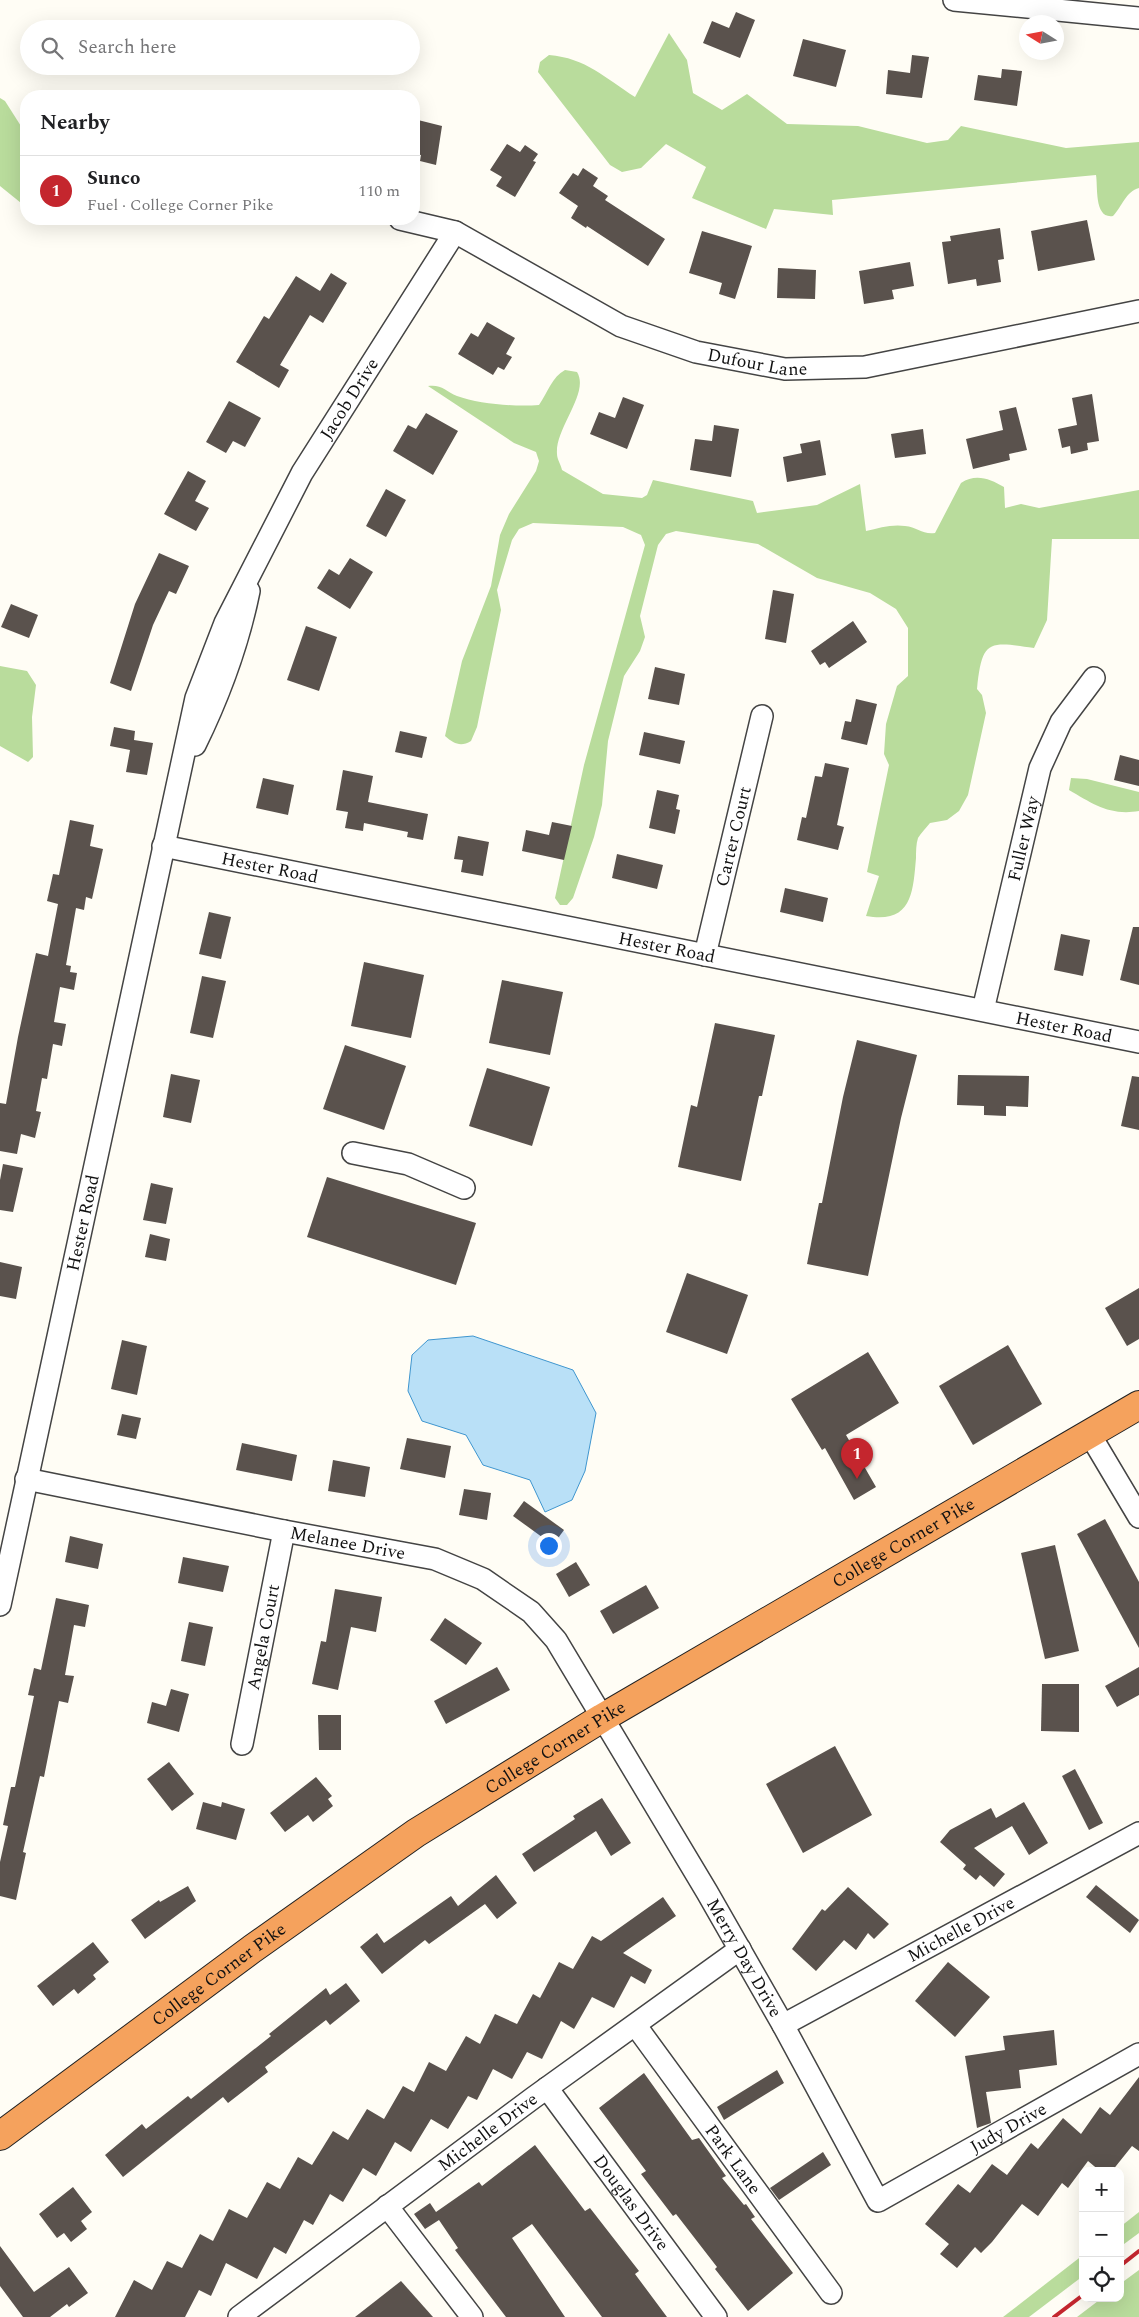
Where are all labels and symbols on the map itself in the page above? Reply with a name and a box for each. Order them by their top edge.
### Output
north arrow [1019,15,1064,60]
street label: Dufour Lane [705,341,808,383]
street label: Jacob Drive [313,353,386,445]
street label: Carter Court [709,784,759,889]
street label: Fuller Way [1001,792,1047,884]
street label: Hester Road [219,845,321,891]
street label: Hester Road [616,925,718,971]
street label: Hester Road [1013,1005,1115,1050]
street label: Hester Road [60,1172,107,1274]
pin: 1 [841,1438,873,1479]
street label: College Corner Pike [827,1491,980,1595]
street label: Melanee Drive [288,1519,407,1567]
your location [536,1533,562,1559]
street label: Angela Court [240,1582,287,1692]
street label: College Corner Pike [479,1694,631,1801]
street label: Michelle Drive [902,1890,1020,1970]
street label: Merry Day Drive [699,1893,789,2023]
street label: College Corner Pike [146,1916,292,2033]
street label: Michelle Drive [432,2086,544,2178]
street label: Judy Drive [965,2096,1052,2161]
street label: Park Lane [698,2119,768,2200]
street label: Douglas Drive [586,2149,676,2256]

